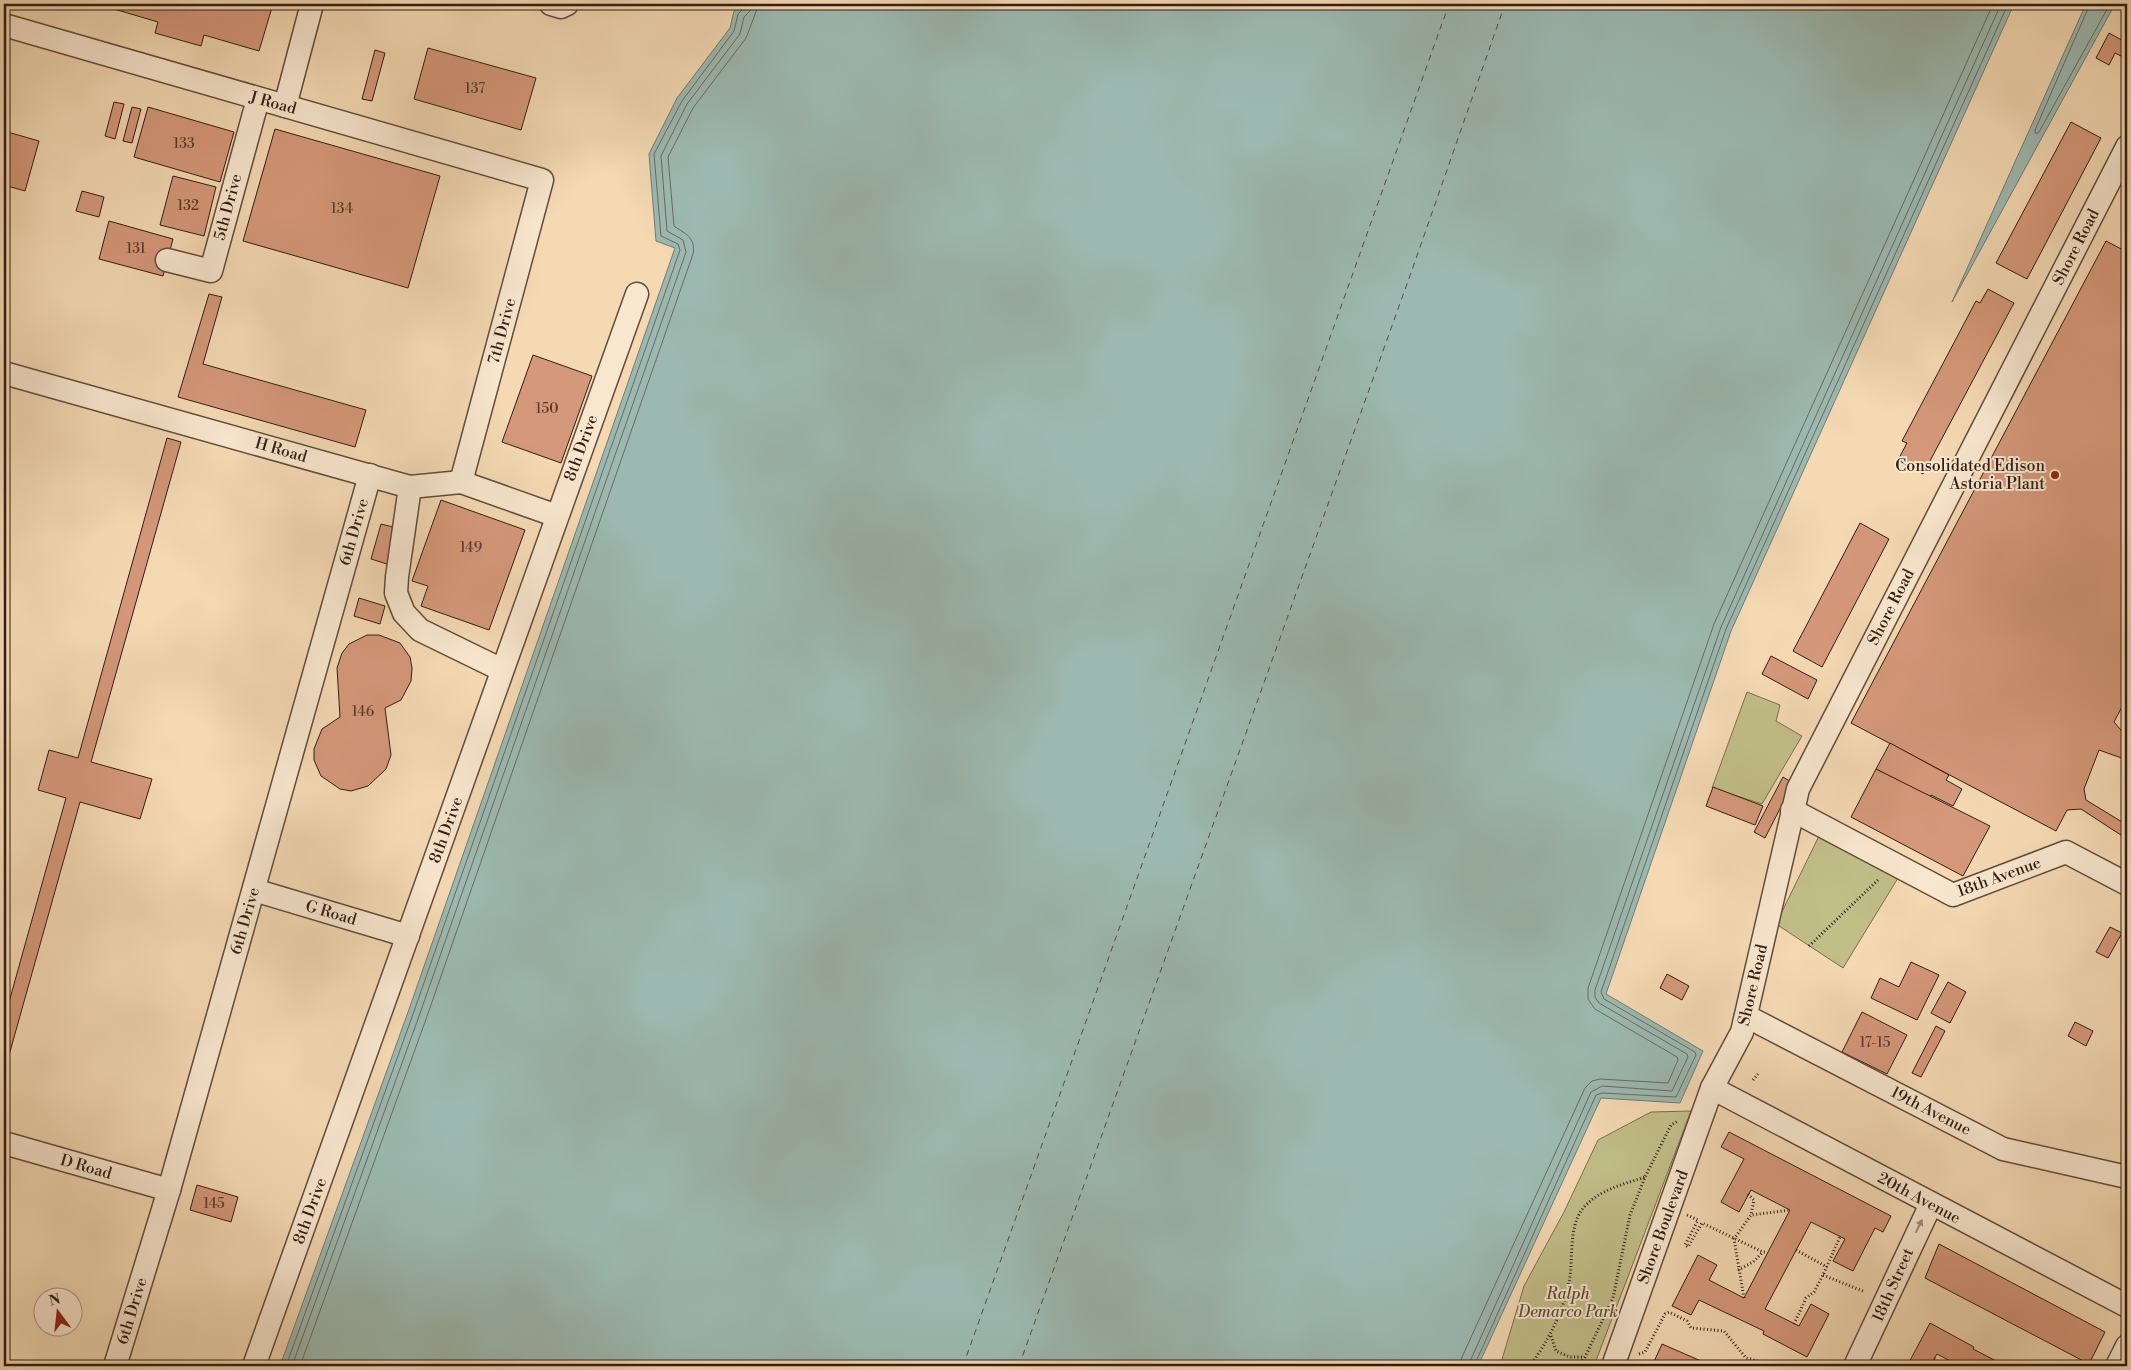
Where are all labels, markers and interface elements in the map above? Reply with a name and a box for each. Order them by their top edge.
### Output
house number: 137 [465,80,485,98]
street label: J Road [246,87,299,119]
house number: 133 [173,135,195,153]
street label: 5th Drive [210,171,246,243]
house number: 132 [177,197,199,215]
house number: 134 [331,200,353,218]
street label: Shore Road [2048,205,2104,289]
house number: 131 [126,240,146,258]
street label: 7th Drive [484,296,520,366]
house number: 150 [535,400,559,418]
street label: 8th Drive [560,412,602,484]
street label: H Road [253,433,309,467]
place label: Consolidated Edison Astoria Plant [1895,456,2045,494]
marker: Consolidated Edison Astoria Plant [2049,469,2061,481]
street label: 6th Drive [335,496,373,568]
house number: 149 [460,539,482,557]
street label: Shore Road [1863,565,1919,649]
house number: 146 [352,703,375,721]
street label: 8th Drive [425,794,467,866]
street label: 18th Avenue [1954,853,2044,901]
street label: 6th Drive [226,885,264,957]
street label: G Road [303,896,359,930]
street label: Shore Road [1734,942,1772,1028]
house number: 17-15 [1859,1034,1891,1052]
street label: 19th Avenue [1887,1082,1975,1140]
street label: D Road [58,1150,114,1184]
street label: Shore Boulevard [1633,1167,1693,1287]
street label: 20th Avenue [1874,1168,1964,1228]
street label: 8th Drive [289,1175,331,1247]
house number: 145 [203,1195,225,1213]
one-way arrow [1915,1219,1924,1234]
street label: 18th Street [1868,1245,1918,1325]
street label: 6th Drive [112,1275,152,1347]
park label: Ralph Demarco Park [1517,1284,1618,1322]
north arrow [32,1288,82,1338]
text: N [47,1290,63,1311]

